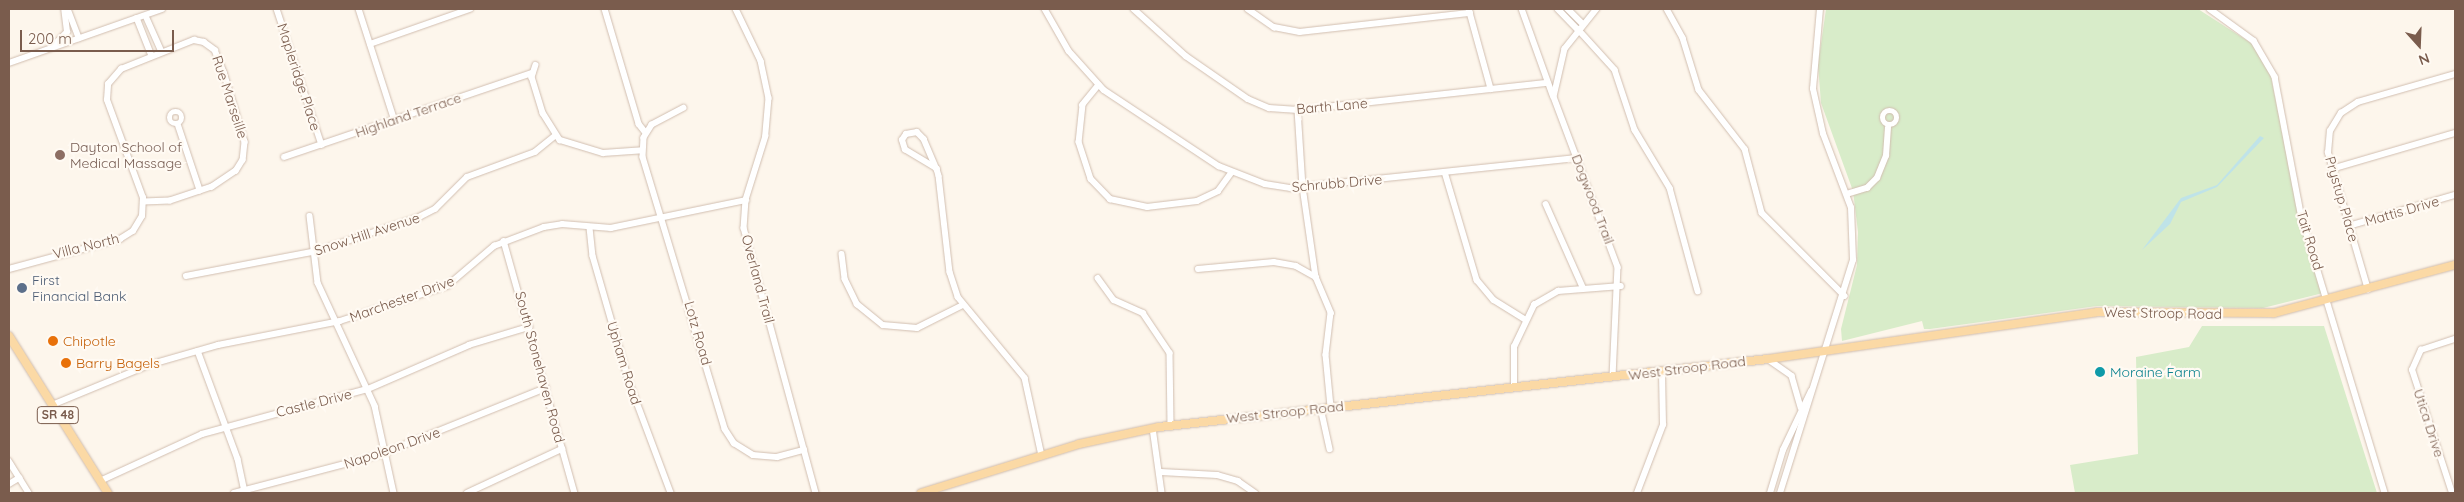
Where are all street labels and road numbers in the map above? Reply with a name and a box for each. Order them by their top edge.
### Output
street label: Mapleridge Place [274,21,324,133]
street label: Rue Marseille [209,53,251,141]
street label: Highland Terrace [353,89,463,141]
street label: Barth Lane [1296,95,1368,117]
street label: Dogwood Trail [1568,152,1618,246]
street label: Prystup Place [2322,154,2362,244]
street label: Schrubb Drive [1291,171,1383,195]
street label: Mattis Drive [2363,192,2441,230]
street label: Tait Road [2293,208,2327,272]
street label: Snow Hill Avenue [312,209,422,259]
street label: Villa North [51,230,121,262]
street label: Overland Trail [738,233,778,325]
street label: Marchester Drive [347,272,457,326]
street label: South Stonehaven Road [512,289,568,445]
street label: Lotz Road [681,299,715,367]
street label: West Stroop Road [2104,304,2222,322]
street label: Upham Road [603,319,645,407]
street label: West Stroop Road [1627,352,1747,384]
street label: Castle Drive [274,385,354,421]
street label: Utica Drive [2410,387,2448,459]
street label: West Stroop Road [1225,397,1345,427]
road number: SR 48 [37,406,79,424]
street label: Napoleon Drive [342,424,442,472]

